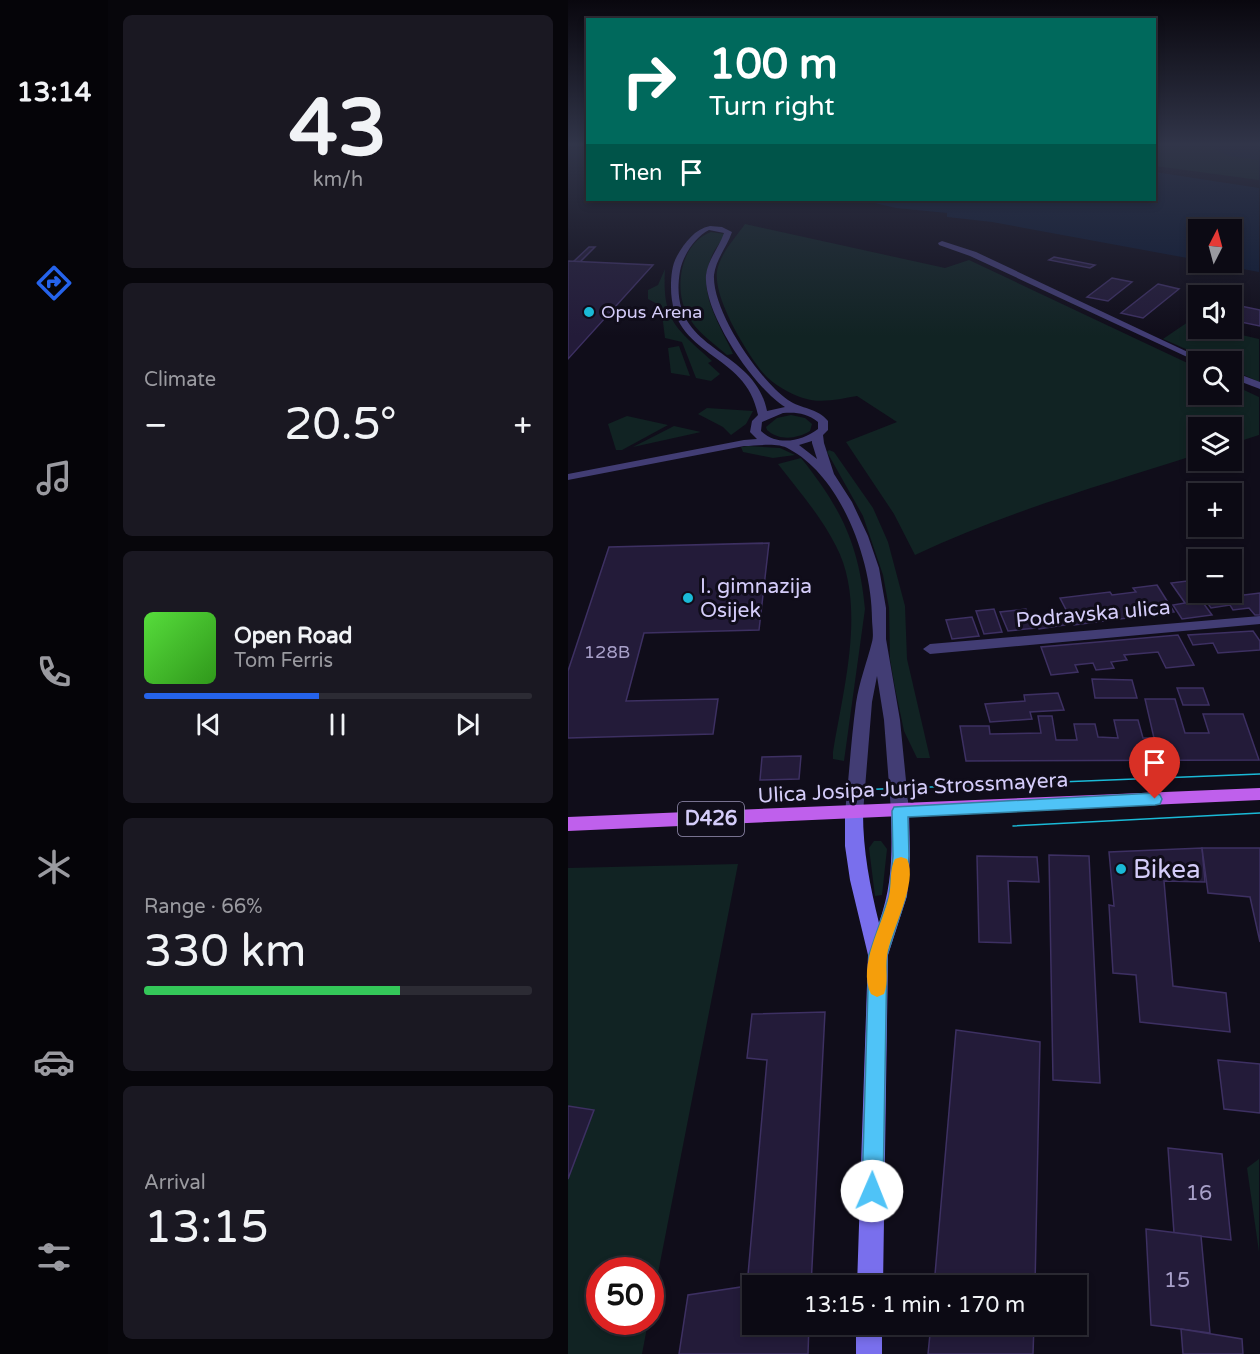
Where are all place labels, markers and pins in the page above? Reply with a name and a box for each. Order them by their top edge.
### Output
place label: Opus Arena [601,301,702,323]
marker: Opus Arena [582,305,596,319]
place label: I. gimnazija Osijek [700,574,812,623]
marker: I. gimnazija Osijek [681,591,695,605]
pin [1129,737,1180,799]
place label: Bikea [1133,854,1201,885]
marker: Bikea [1114,862,1128,876]

